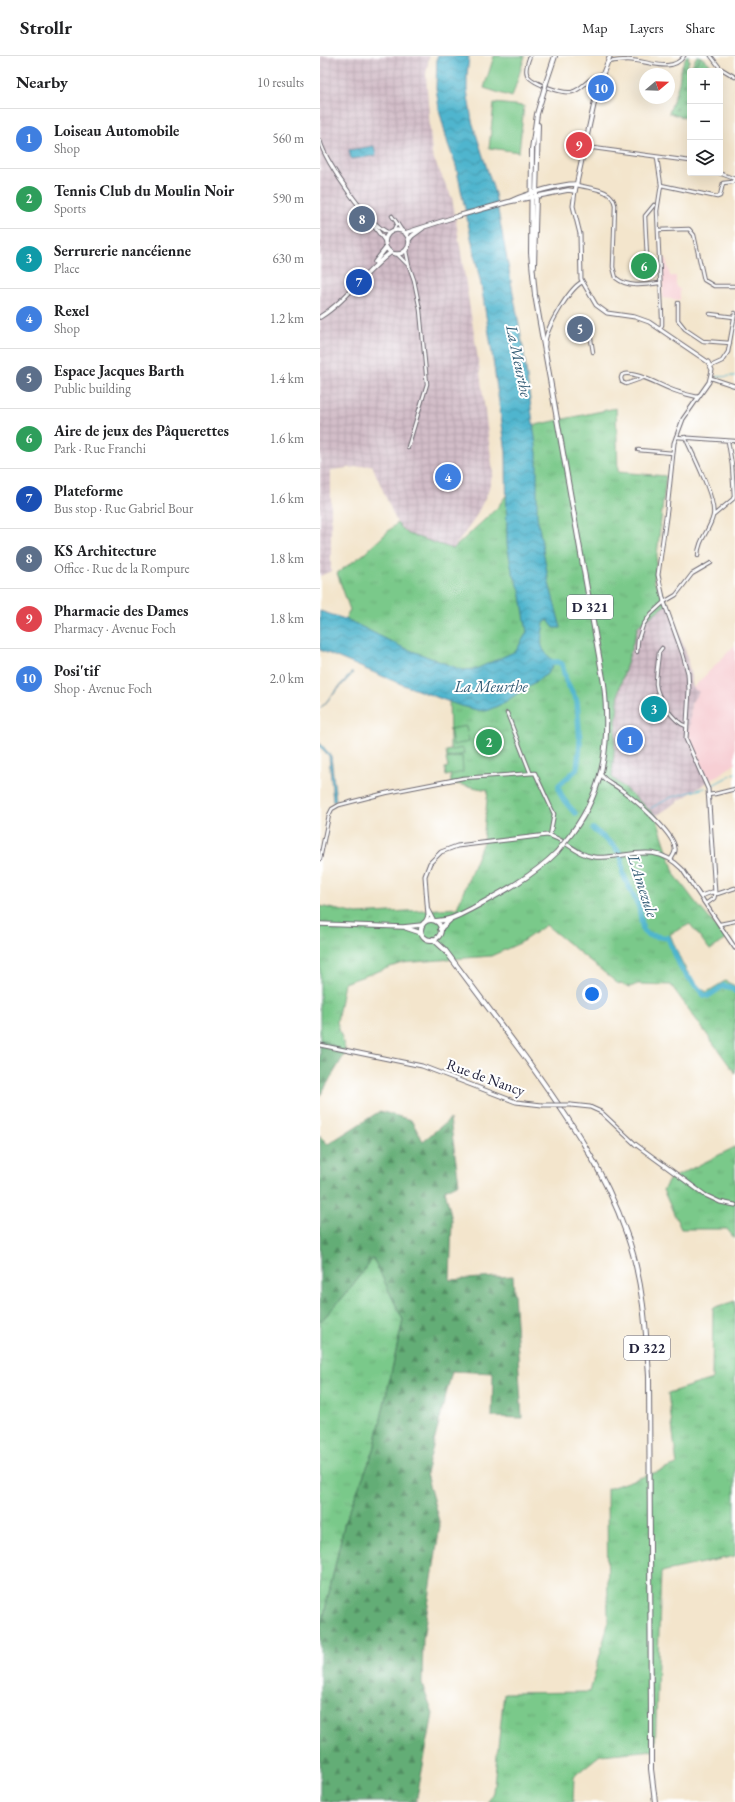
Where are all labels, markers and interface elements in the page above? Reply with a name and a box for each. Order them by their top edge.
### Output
text: Strollr [20,15,72,40]
text: Map [582,19,607,37]
text: Layers [629,19,664,37]
text: Share [686,19,715,37]
north arrow [639,68,675,104]
map controls [687,68,723,176]
button: + [687,68,723,104]
text: Nearby [16,71,68,93]
pin: 10 [588,73,614,103]
text: 10 results [257,74,304,91]
button: − [687,104,723,140]
text: Loiseau Automobile [54,121,179,140]
text: 1 [26,130,32,147]
text: 560 m [273,130,304,147]
pin: 9 [566,130,592,160]
text: Shop [54,140,80,157]
button: layers [687,140,723,176]
text: Tennis Club du Moulin Noir [54,181,234,200]
text: 2 [26,190,32,207]
text: 590 m [273,190,304,207]
text: Sports [54,200,86,217]
pin: 8 [349,204,375,234]
text: Serrurerie nancéienne [54,241,191,260]
text: 3 [26,250,32,267]
text: 630 m [273,250,304,267]
pin: 6 [631,251,657,281]
text: Place [54,260,80,277]
pin: 7 [346,267,372,297]
text: Rexel [54,301,89,320]
text: 4 [26,310,32,327]
text: 1.2 km [270,310,304,327]
pin: 5 [567,314,593,344]
text: Shop [54,320,80,337]
water label: La Meurthe [501,322,537,400]
text: Espace Jacques Barth [54,361,184,380]
text: 5 [26,370,32,387]
text: 1.4 km [270,370,304,387]
text: Public building [54,380,131,397]
text: Aire de jeux des Pâquerettes [54,421,229,440]
text: 6 [26,430,32,447]
text: 1.6 km [270,430,304,447]
text: Park · Rue Franchi [54,440,146,457]
pin: 4 [435,462,461,492]
text: Plateforme [54,481,123,500]
text: 7 [26,490,32,507]
text: 1.6 km [270,490,304,507]
text: Bus stop · Rue Gabriel Bour [54,500,193,517]
text: KS Architecture [54,541,156,560]
text: 8 [26,550,32,567]
text: 1.8 km [270,550,304,567]
text: Office · Rue de la Rompure [54,560,190,577]
road number: D 321 [567,595,613,619]
text: Pharmacie des Dames [54,601,188,620]
text: 9 [26,610,32,627]
text: 1.8 km [270,610,304,627]
text: Pharmacy · Avenue Foch [54,620,176,637]
text: Posi'tif [54,661,99,680]
text: 10 [22,670,36,687]
text: 2.0 km [270,670,304,687]
water label: La Meurthe [453,676,528,697]
text: Shop · Avenue Foch [54,680,152,697]
pin: 3 [641,694,667,724]
pin: 1 [617,725,643,755]
pin: 2 [476,727,502,757]
water label: L'Amezule [623,851,663,921]
your location [582,984,602,1004]
street label: Rue de Nancy [444,1054,528,1100]
road number: D 322 [624,1336,670,1360]

